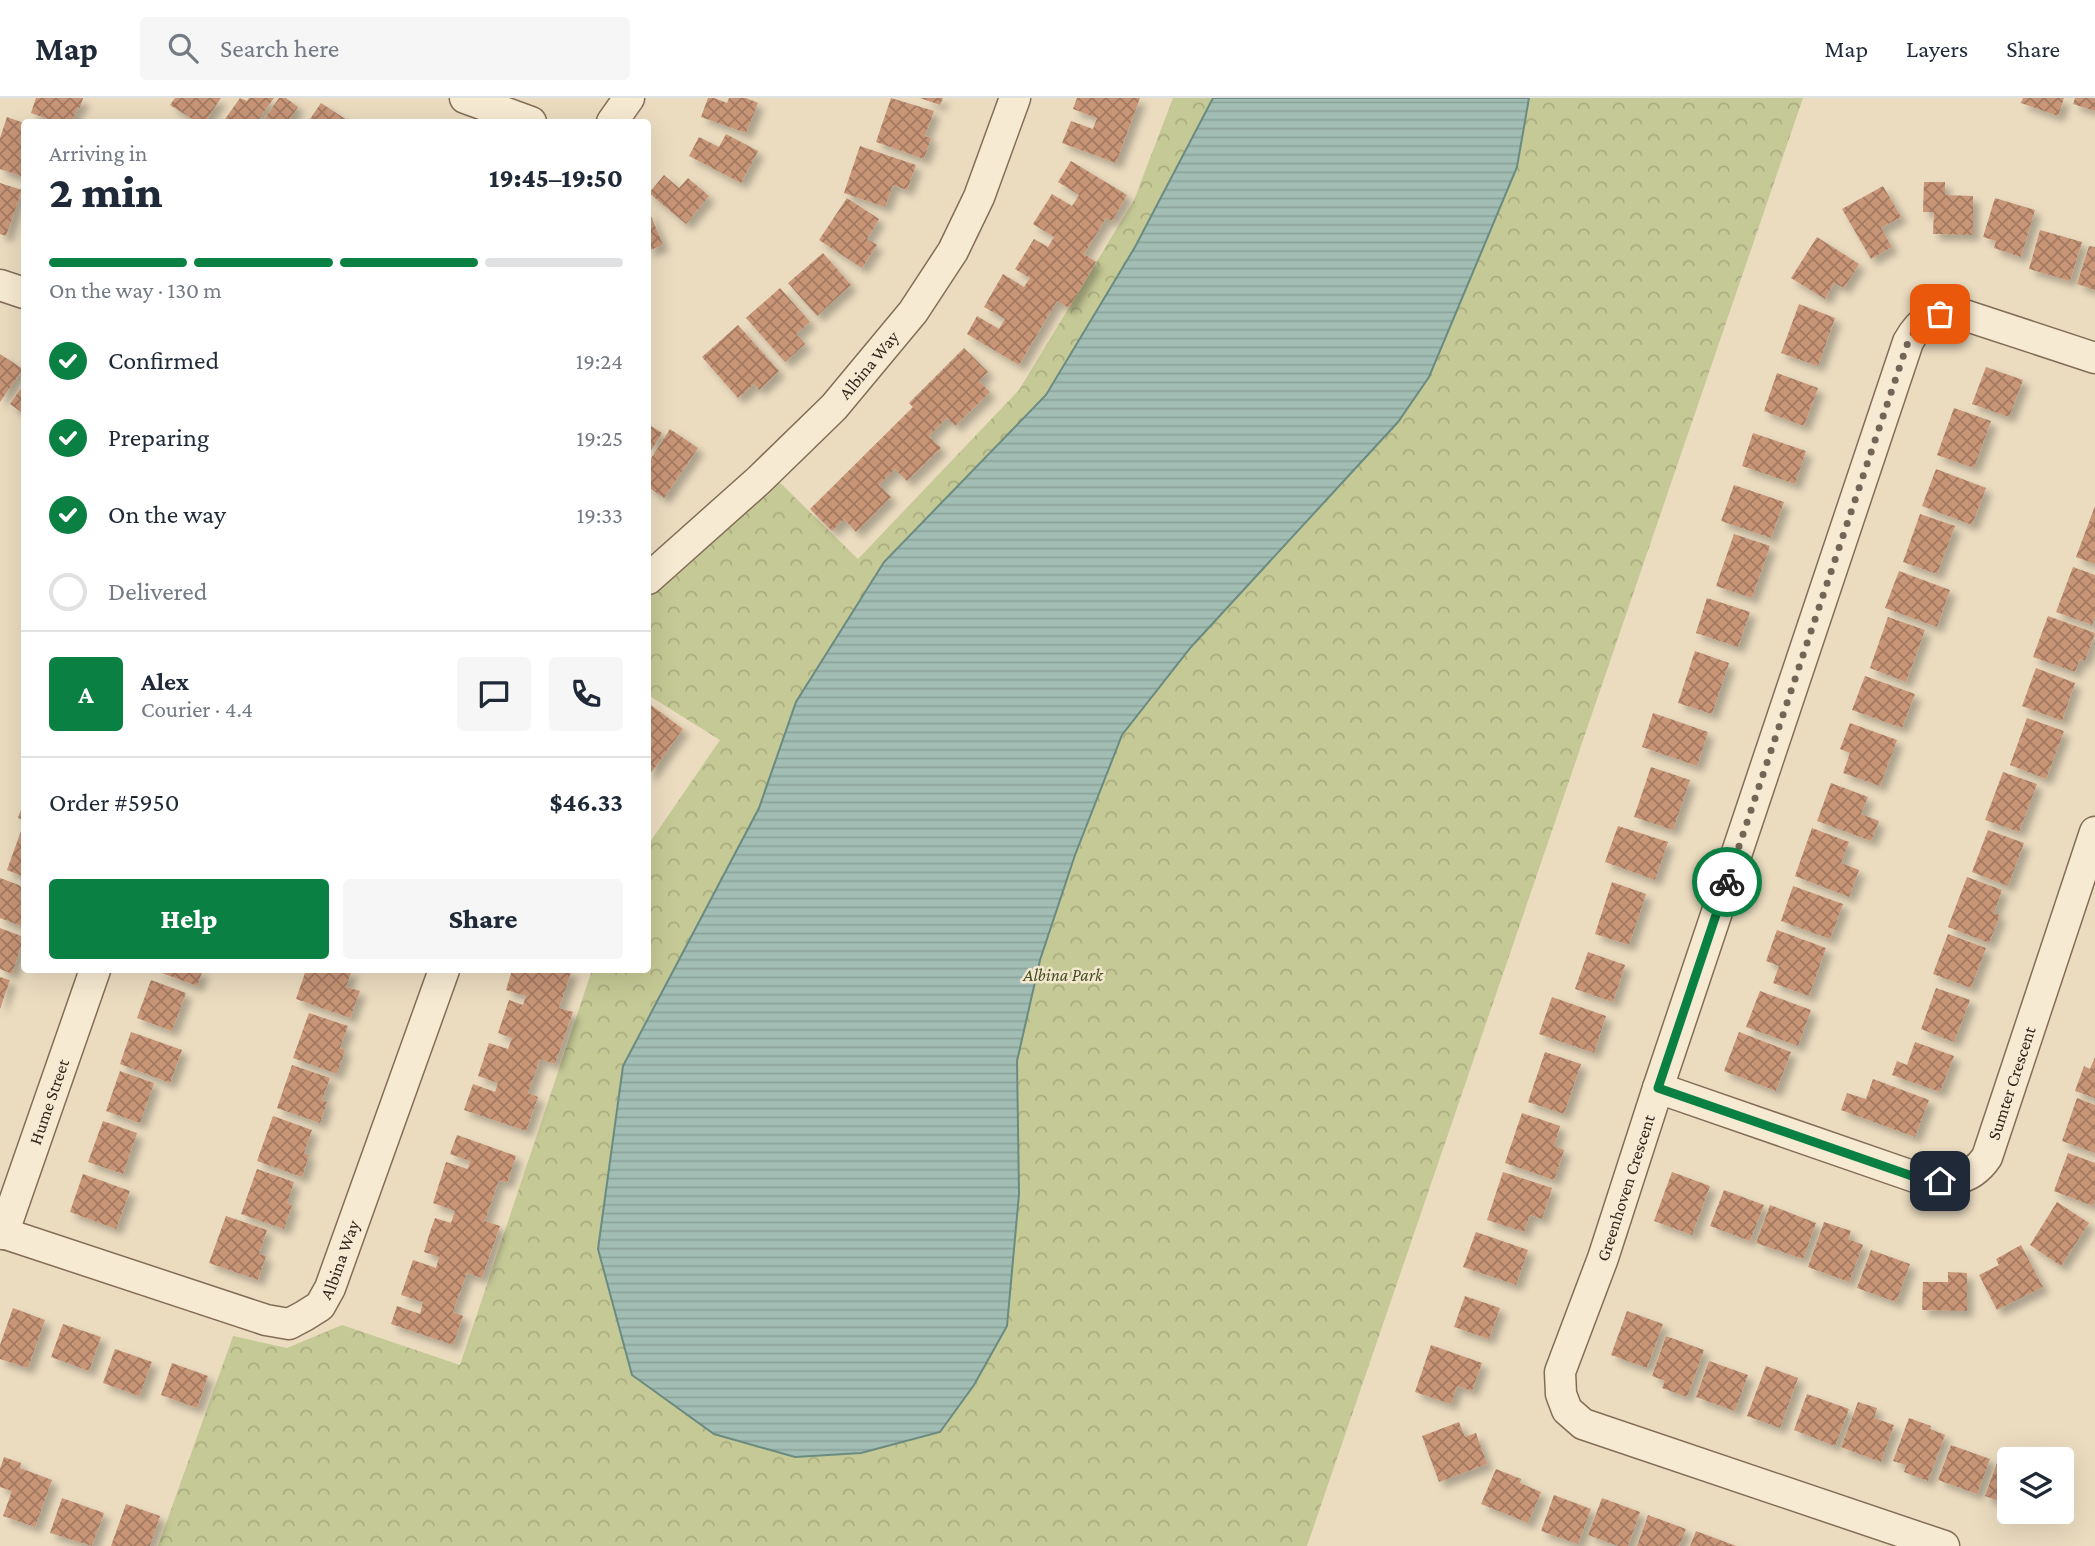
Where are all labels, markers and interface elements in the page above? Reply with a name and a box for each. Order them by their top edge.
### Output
search box [140,17,630,80]
icon: search [164,29,202,67]
text: Map [35,30,98,67]
text: Search here [220,34,339,63]
text: Map [1824,35,1868,62]
text: Layers [1906,35,1968,62]
text: Share [2006,35,2060,62]
text: Arriving in [49,140,147,166]
text: 19:45–19:50 [489,164,623,193]
text: 2 min [49,166,163,217]
text: On the way · 130 m [49,277,222,303]
pin [1910,284,1970,344]
icon: bag [1921,295,1959,333]
street label: Albina Way [835,326,903,403]
icon: check [49,342,87,380]
text: Confirmed [108,346,219,375]
text: 19:24 [576,348,623,374]
icon: check [49,419,87,457]
text: Preparing [108,423,209,452]
text: 19:25 [577,425,623,451]
icon: check [49,496,87,534]
text: On the way [108,500,226,529]
text: 19:33 [577,502,623,528]
text: Delivered [108,577,207,606]
button: chat [457,657,531,731]
button: phone [549,657,623,731]
text: Alex [141,667,189,696]
text: A [78,680,94,709]
text: Courier · 4.4 [141,696,253,722]
text: Order #5950 [49,788,180,817]
text: $46.33 [550,788,623,817]
courier [1692,847,1762,917]
icon: bike [1708,863,1746,901]
button: Help [49,879,329,959]
button: Share [343,879,623,959]
park label: Albina Park [1022,965,1104,985]
street label: Sumter Crescent [1983,1023,2040,1143]
street label: Hume Street [25,1055,74,1147]
street label: Greenhoven Crescent [1593,1111,1659,1264]
pin [1910,1151,1970,1211]
icon: home [1921,1162,1959,1200]
street label: Albina Way [316,1217,364,1303]
map controls [1997,1447,2074,1524]
button: layers [1997,1447,2074,1524]

